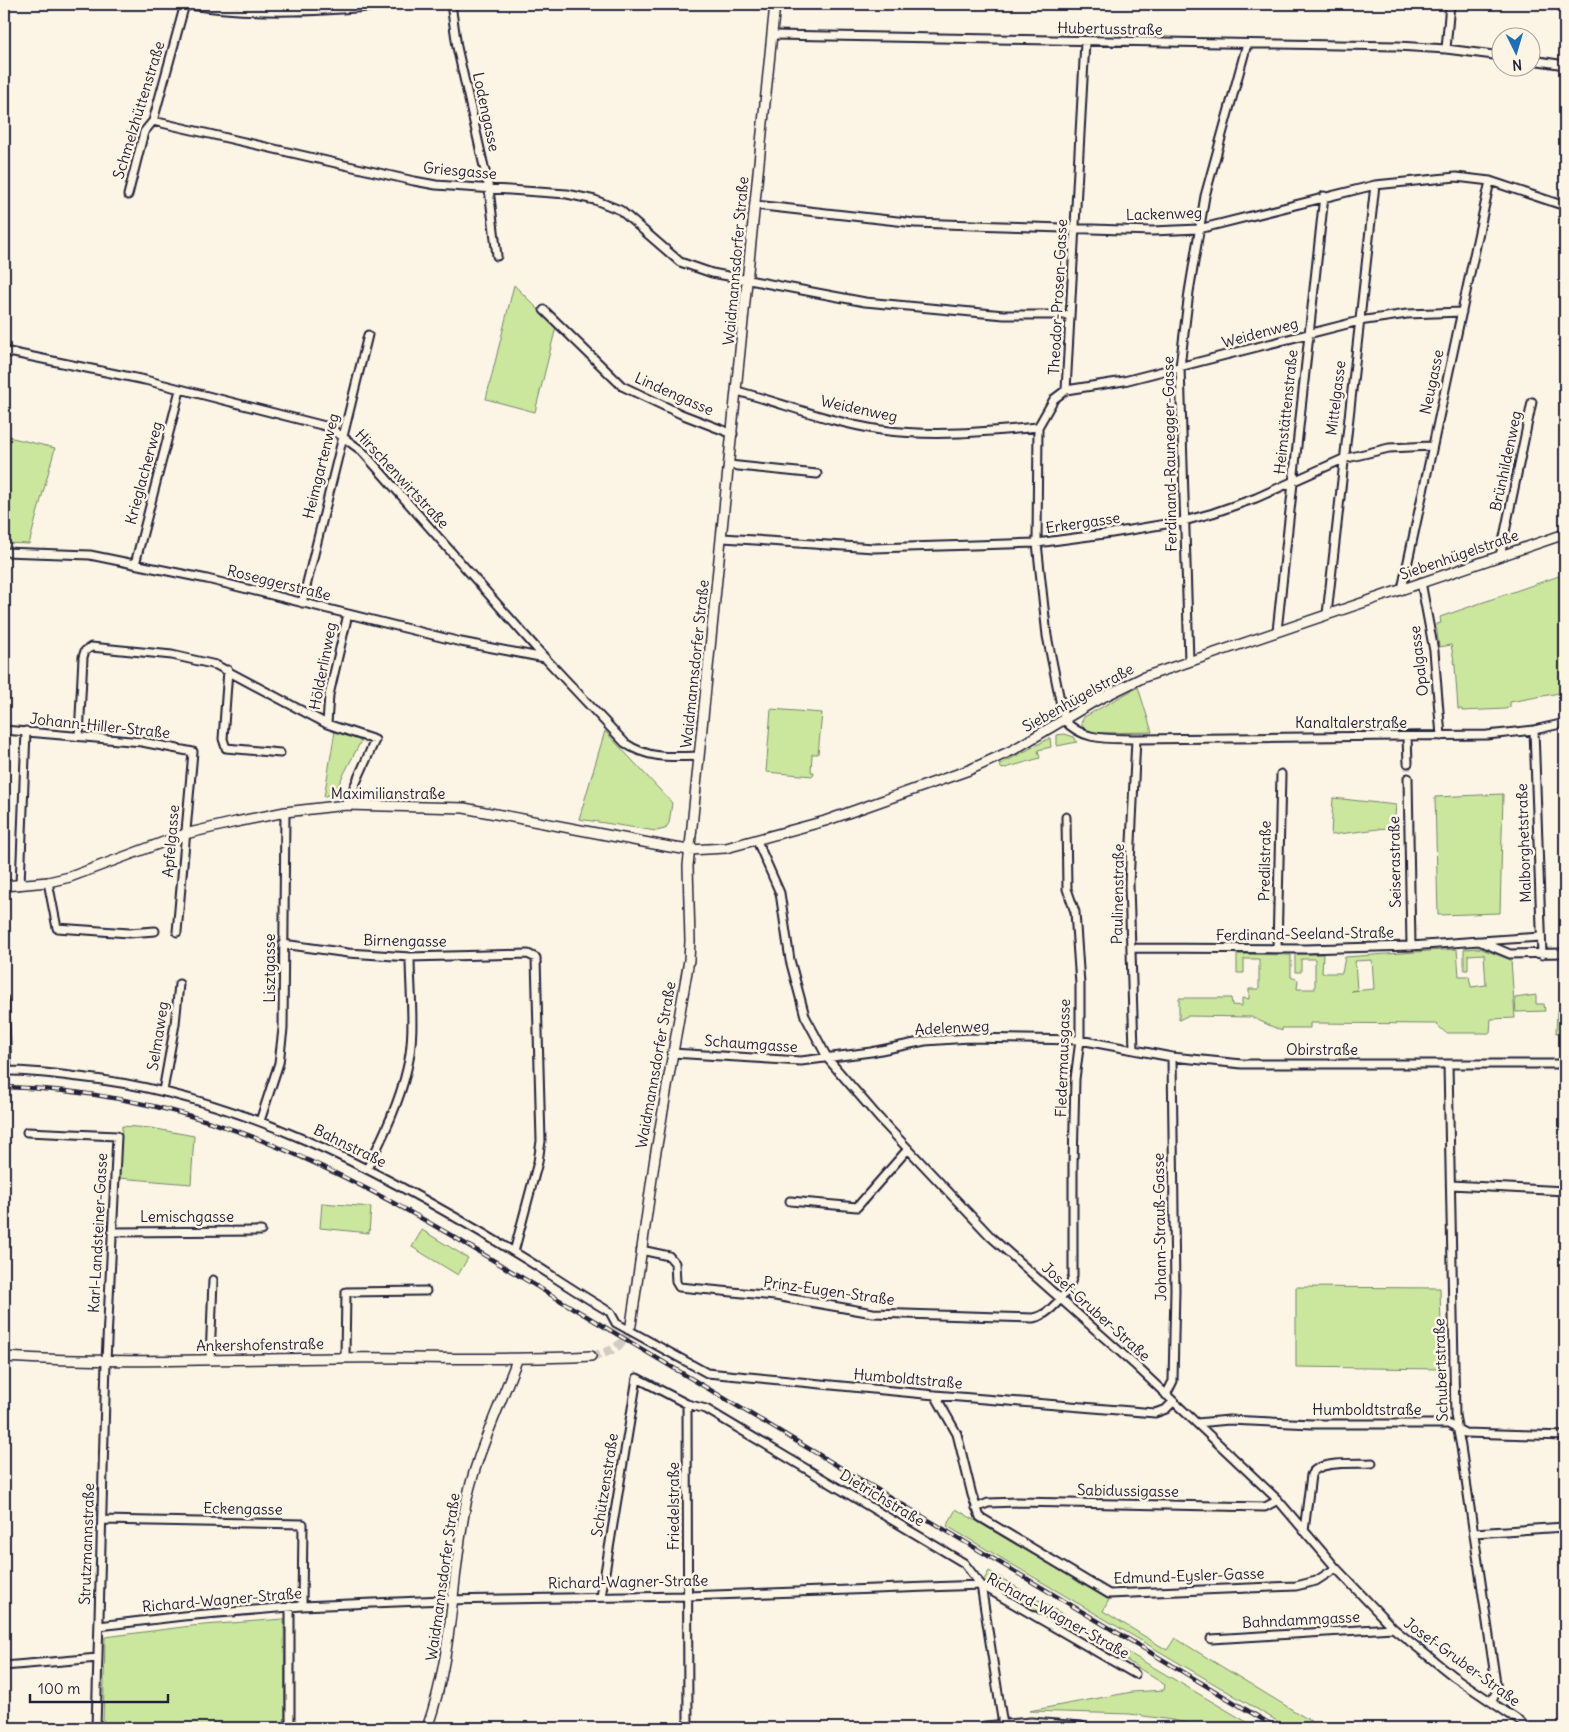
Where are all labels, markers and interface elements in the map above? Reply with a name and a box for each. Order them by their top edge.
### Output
street label: Hubertusstraße [1057,18,1163,39]
north arrow [1492,28,1542,78]
street label: Schmelzhüttenstraße [109,39,169,181]
text: N [1512,56,1523,74]
street label: Lodengasse [469,70,504,153]
street label: Griesgasse [422,158,498,183]
street label: Waidmannsdorfer Straße [719,176,752,346]
street label: Lackenweg [1125,203,1203,224]
street label: Theodor-Prosen-Gasse [1044,218,1071,376]
street label: Weidenweg [1220,313,1300,352]
street label: Neugasse [1415,348,1448,416]
street label: Heimstättenstraße [1270,349,1301,475]
street label: Ferdinand-Raunegger-Gasse [1158,356,1181,552]
street label: Mittelgasse [1321,359,1350,437]
street label: Lindengasse [632,368,717,419]
street label: Weidenweg [819,391,899,426]
street label: Brünhildenweg [1486,409,1525,513]
street label: Heimgartenweg [298,411,343,521]
street label: Krieglacherweg [121,419,166,526]
street label: Hirschenwirtstraße [351,425,453,532]
street label: Erkergasse [1044,508,1121,537]
street label: Siebenhügelstraße [1397,525,1521,584]
street label: Roseggerstraße [225,560,333,605]
street label: Waidmannsdorfer Straße [676,579,713,749]
street label: Hölderlinweg [305,620,340,711]
street label: Opalgasse [1405,625,1432,697]
street label: Siebenhügelstraße [1019,659,1137,736]
street label: Johann-Hiller-Straße [29,709,171,742]
street label: Kanaltalerstraße [1295,713,1407,732]
street label: Malborghetstraße [1512,783,1535,903]
street label: Maximilianstraße [331,784,445,803]
street label: Apfelgasse [158,804,183,878]
street label: Seiserastraße [1384,816,1405,908]
street label: Predilstraße [1254,820,1275,902]
street label: Paulinenstraße [1107,843,1128,945]
street label: Ferdinand-Seeland-Straße [1216,922,1394,945]
street label: Birnengasse [363,930,447,951]
street label: Lisztgasse [260,933,279,1003]
street label: Waidmannsdorfer Straße [631,980,680,1150]
street label: Fledermausgasse [1051,998,1074,1118]
street label: Selmaweg [143,1000,172,1072]
street label: Adelenweg [914,1016,990,1039]
street label: Schaumgasse [704,1031,798,1056]
street label: Obirstraße [1286,1040,1358,1059]
street label: Bahnstraße [311,1120,390,1171]
street label: Karl-Landsteiner-Gasse [84,1152,111,1314]
street label: Johann-Strauß-Gasse [1149,1153,1170,1301]
street label: Lemischgasse [140,1207,234,1226]
street label: Josef-Gruber-Straße [1038,1258,1154,1365]
street label: Prinz-Eugen-Straße [762,1272,896,1309]
street label: Schubertstraße [1429,1318,1452,1422]
street label: Ankershofenstraße [196,1334,324,1355]
street label: Humboldtstraße [853,1364,963,1393]
street label: Humboldtstraße [1312,1400,1422,1419]
street label: Schützenstraße [587,1432,622,1538]
street label: Friedelstraße [664,1462,683,1550]
street label: Dietrichstraße [836,1465,928,1530]
street label: Sabidussigasse [1077,1480,1179,1501]
street label: Strutzmannstraße [75,1483,98,1605]
street label: Waidmannsdorfer Straße [421,1492,464,1662]
street label: Eckengasse [203,1498,283,1519]
street label: Edmund-Eysler-Gasse [1113,1563,1265,1588]
street label: Richard-Wagner-Straße [984,1568,1133,1663]
street label: Richard-Wagner-Straße [548,1571,708,1592]
street label: Richard-Wagner-Straße [141,1583,303,1616]
street label: Bahndammgasse [1242,1607,1360,1632]
street label: Josef-Gruber-Straße [1401,1613,1524,1710]
scale bar [30,1672,168,1704]
text: 100 m [38,1679,80,1698]

